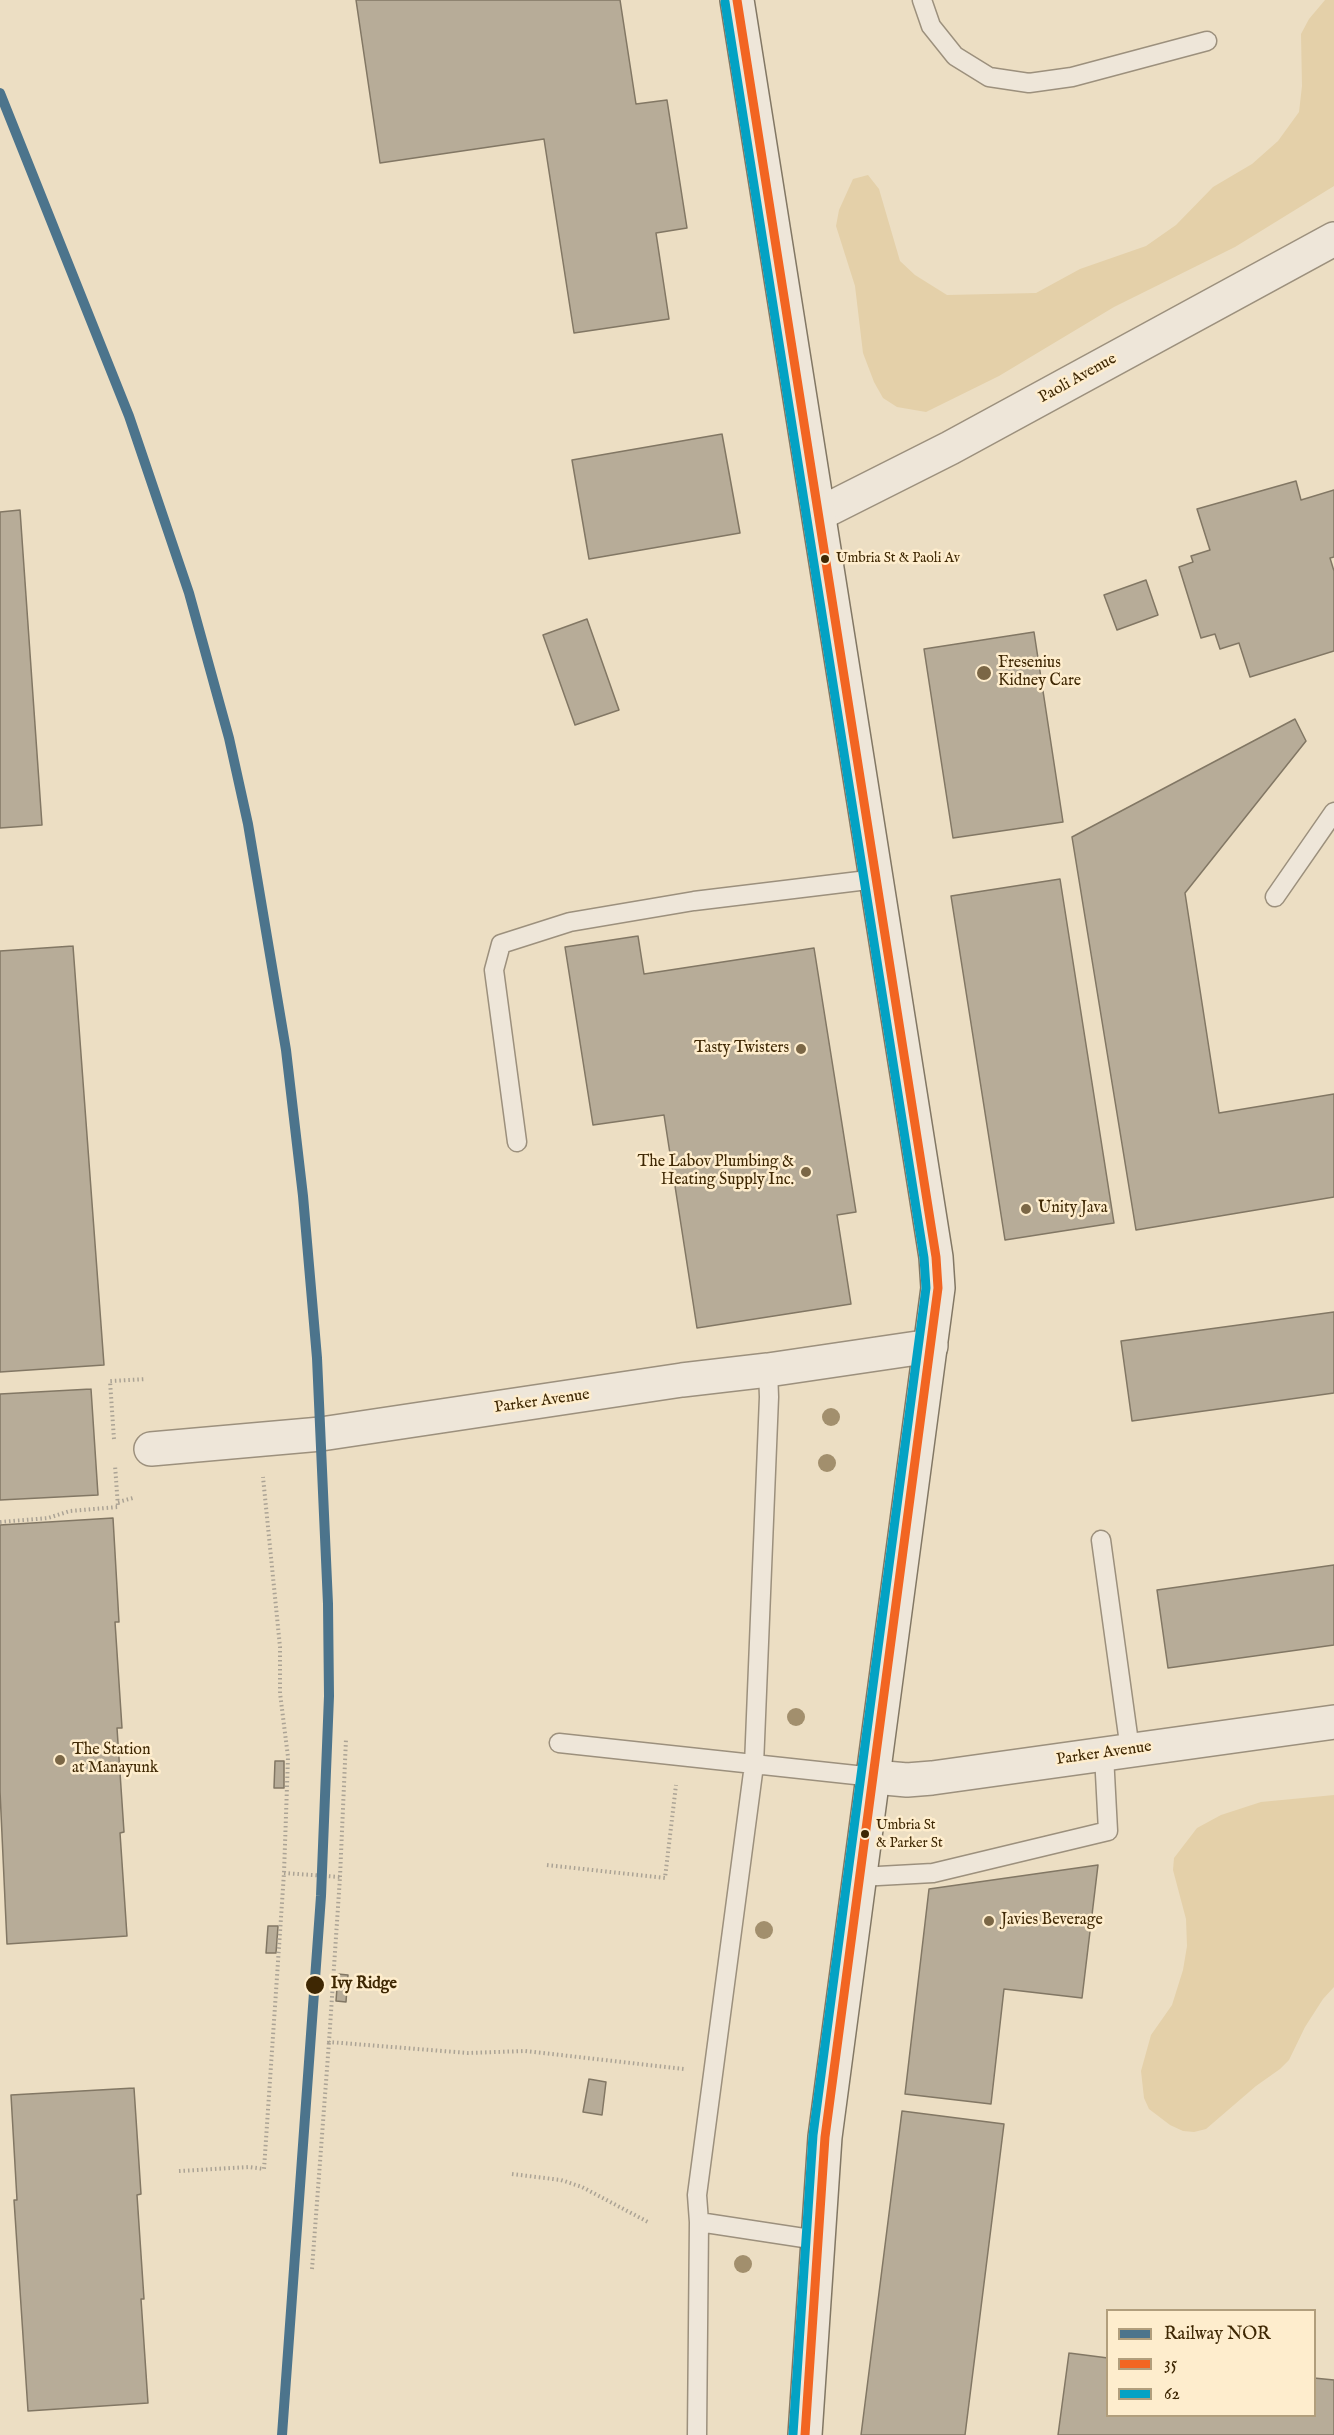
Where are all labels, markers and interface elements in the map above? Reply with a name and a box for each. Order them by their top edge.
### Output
street label: Paoli Avenue [1036,350,1120,408]
place label: Umbria St & Paoli Av [836,551,960,567]
marker: Umbria St & Paoli Av [819,553,831,565]
place label: Fresenius Kidney Care [998,654,1081,692]
marker: Fresenius Kidney Care [975,664,993,682]
place label: Tasty Twisters [694,1039,789,1059]
marker: Tasty Twisters [794,1042,808,1056]
place label: The Labov Plumbing & Heating Supply Inc. [637,1153,794,1191]
marker: The Labov Plumbing & Heating Supply Inc. [799,1165,813,1179]
place label: Unity Java [1038,1199,1108,1219]
marker: Unity Java [1019,1202,1033,1216]
street label: Parker Avenue [493,1386,591,1418]
street label: Parker Avenue [1055,1738,1153,1770]
place label: The Station at Manayunk [72,1741,158,1779]
marker: The Station at Manayunk [53,1753,67,1767]
place label: Umbria St & Parker St [876,1818,943,1850]
marker: Umbria St & Parker St [859,1828,871,1840]
place label: Javies Beverage [1001,1911,1103,1931]
marker: Javies Beverage [982,1914,996,1928]
marker: Ivy Ridge [304,1974,326,1996]
place label: Ivy Ridge [331,1975,397,1995]
legend [1106,2309,1316,2417]
text: Railway NOR [1164,2323,1271,2346]
text: 35 [1164,2353,1177,2376]
text: 62 [1164,2383,1180,2406]

